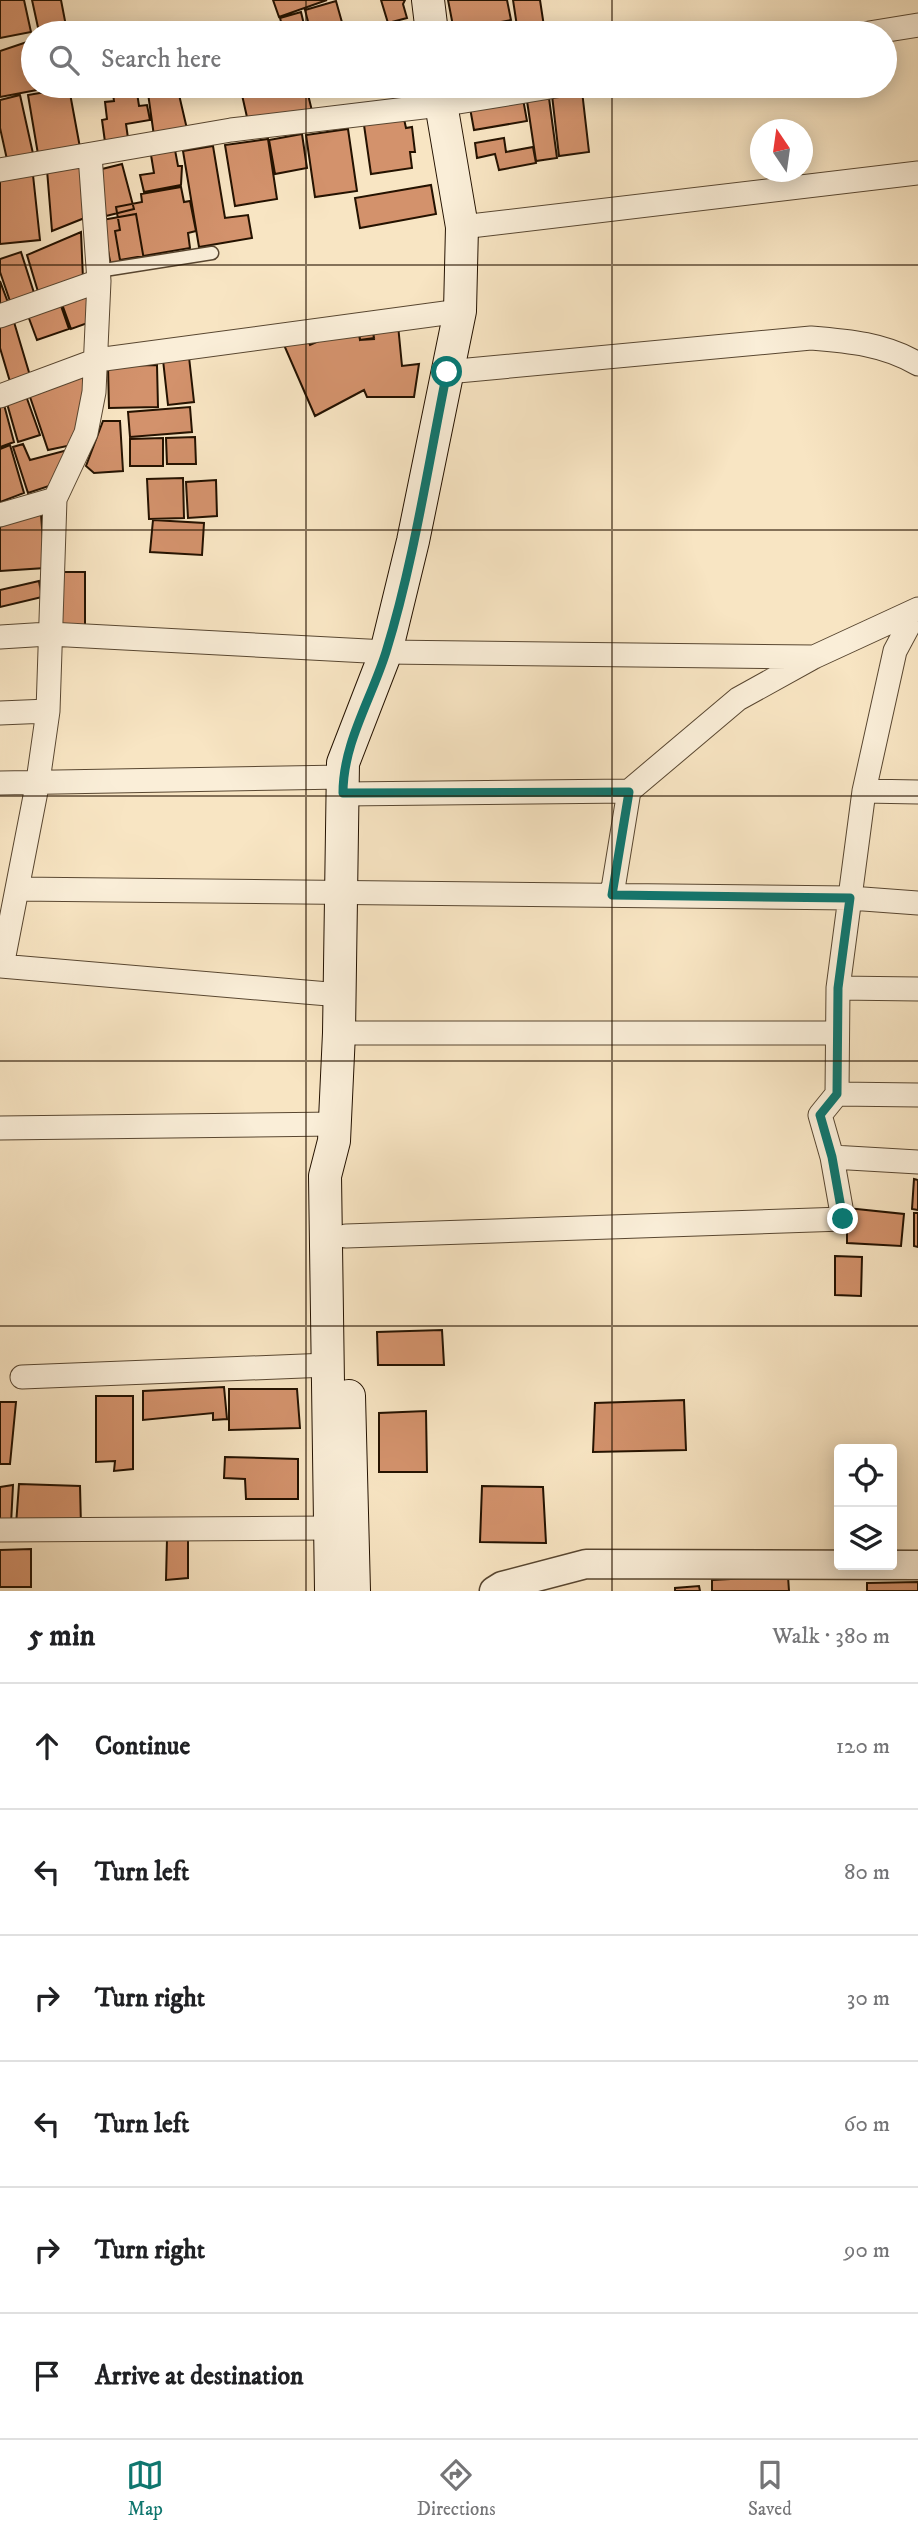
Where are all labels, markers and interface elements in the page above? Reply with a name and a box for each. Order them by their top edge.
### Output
search box [21,21,897,98]
icon: search [45,41,83,79]
text: Search here [101,43,221,76]
north arrow [750,119,813,182]
route start [431,356,462,387]
route end [827,1203,858,1234]
map controls [834,1444,897,1570]
button: locate [834,1444,897,1507]
button: layers [834,1507,897,1570]
text: 5 min [28,1618,95,1655]
text: Walk · 380 m [772,1622,890,1651]
icon: ahead [28,1727,66,1765]
text: Continue [95,1730,190,1763]
text: 120 m [836,1732,890,1761]
icon: left [28,1853,66,1891]
text: Turn left [95,1856,189,1889]
text: 80 m [844,1858,890,1887]
icon: right [28,1979,66,2017]
text: Turn right [95,1982,205,2015]
text: 30 m [847,1984,890,2013]
icon: left [28,2105,66,2143]
text: Turn left [95,2108,189,2141]
text: 60 m [843,2110,890,2139]
icon: right [28,2231,66,2269]
text: Turn right [95,2234,205,2267]
text: 90 m [844,2236,890,2265]
icon: arrive [28,2357,66,2395]
text: Arrive at destination [95,2360,304,2393]
tab: Map [126,2456,164,2521]
tab: Directions [417,2456,496,2521]
tab: Saved [748,2456,792,2521]

